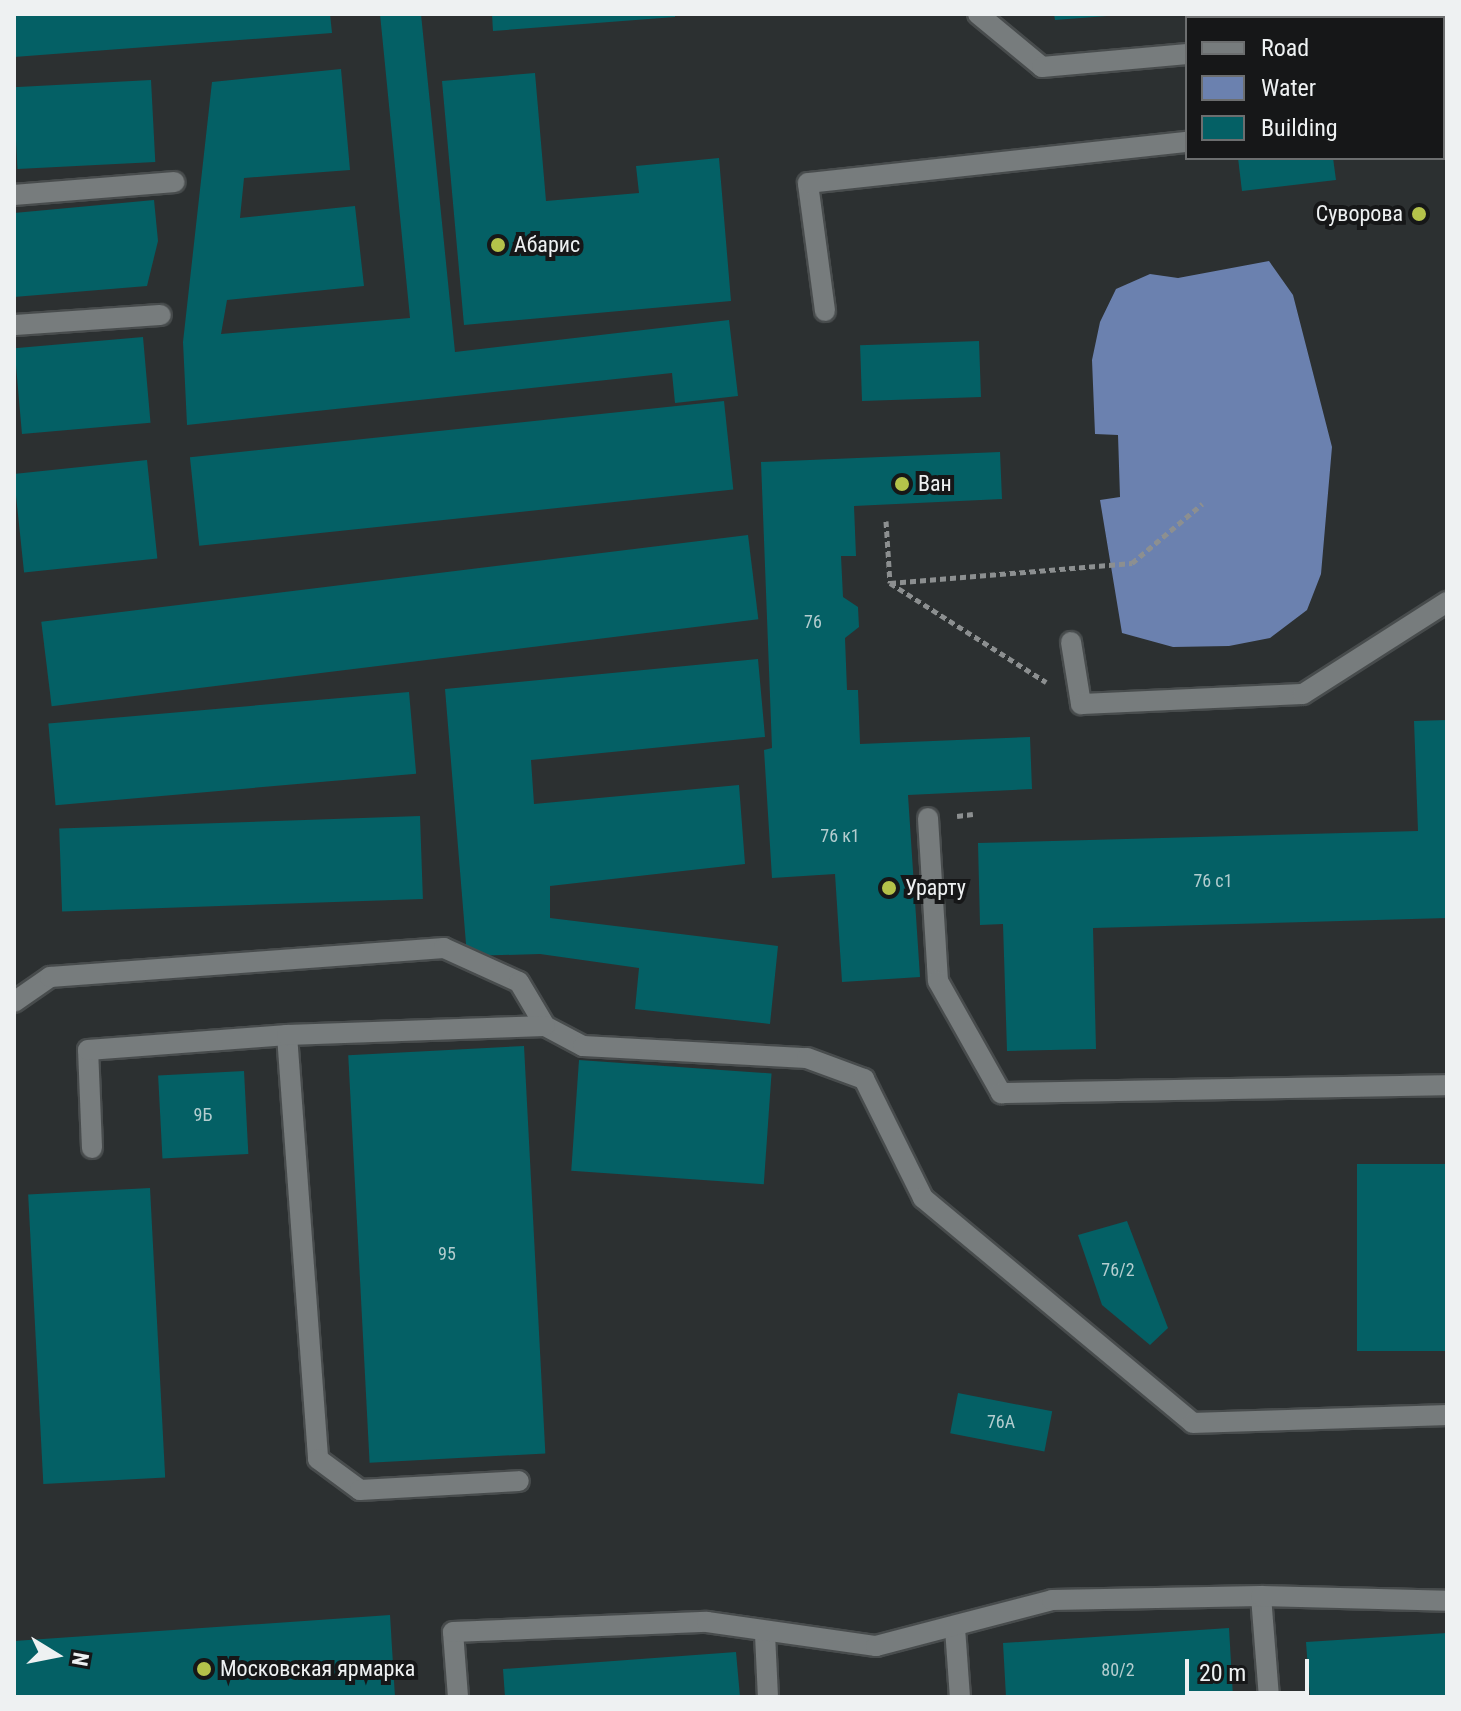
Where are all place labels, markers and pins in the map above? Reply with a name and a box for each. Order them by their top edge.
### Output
place label: Суворова [1316,201,1403,227]
marker: Суворова [1410,205,1428,223]
place label: Абарис [514,232,580,258]
marker: Абарис [489,236,507,254]
place label: Ван [918,471,952,497]
marker: Ван [893,475,911,493]
place label: Урарту [905,875,966,901]
marker: Урарту [880,879,898,897]
place label: Московская ярмарка [220,1656,415,1682]
marker: Московская ярмарка [195,1660,213,1678]

